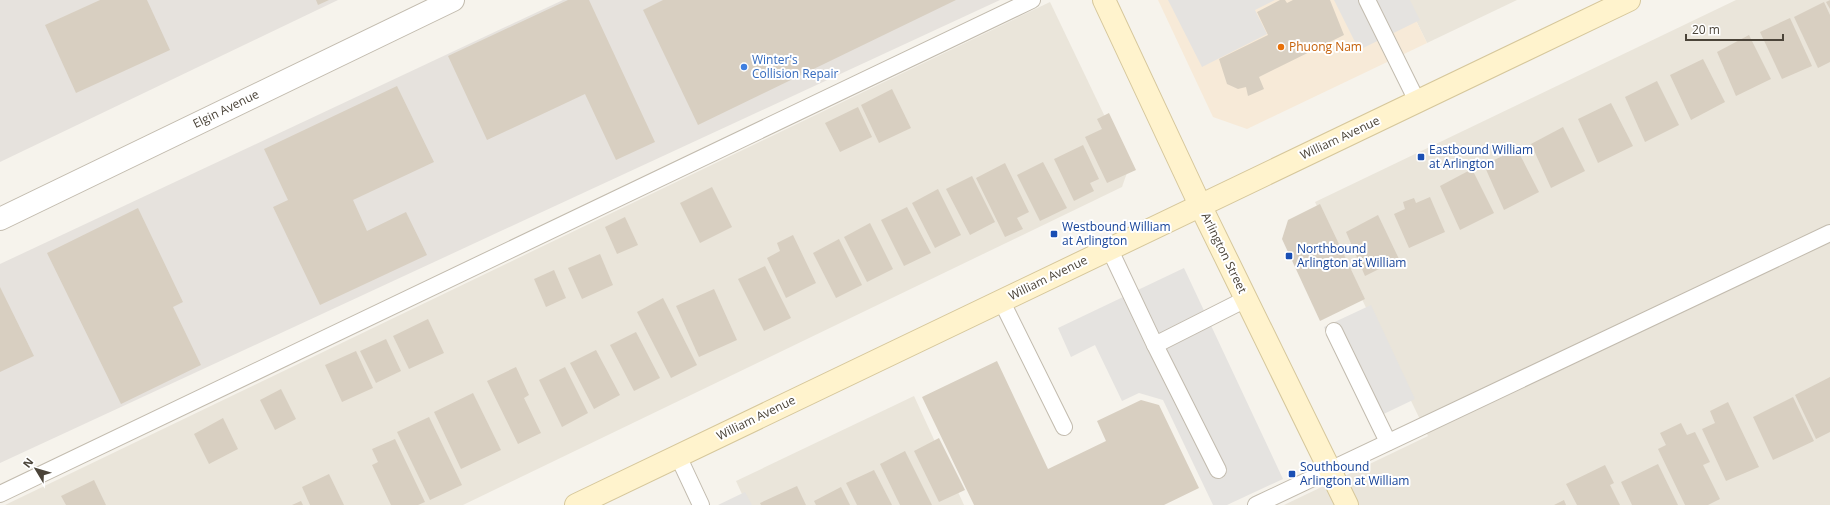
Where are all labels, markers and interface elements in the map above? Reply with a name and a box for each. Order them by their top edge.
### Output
scale bar [1686,16,1783,42]
text: 20 m [1692,21,1720,38]
place label: Phuong Nam [1289,38,1362,55]
marker: Phuong Nam [1276,42,1286,52]
place label: Winter's Collision Repair [752,51,838,82]
marker: Winter's Collision Repair [739,62,749,72]
street label: Elgin Avenue [190,85,262,132]
street label: William Avenue [1297,112,1383,163]
place label: Eastbound William at Arlington [1429,141,1533,172]
marker: Eastbound William at Arlington [1416,152,1426,162]
street label: Arlington Street [1198,210,1251,296]
place label: Westbound William at Arlington [1062,218,1171,249]
marker: Westbound William at Arlington [1049,229,1059,239]
place label: Northbound Arlington at William [1297,240,1406,271]
street label: William Avenue [1005,251,1090,304]
marker: Northbound Arlington at William [1284,251,1294,261]
street label: William Avenue [713,391,798,444]
north arrow [16,449,56,489]
text: N [19,454,36,471]
place label: Southbound Arlington at William [1300,458,1409,489]
marker: Southbound Arlington at William [1287,469,1297,479]

